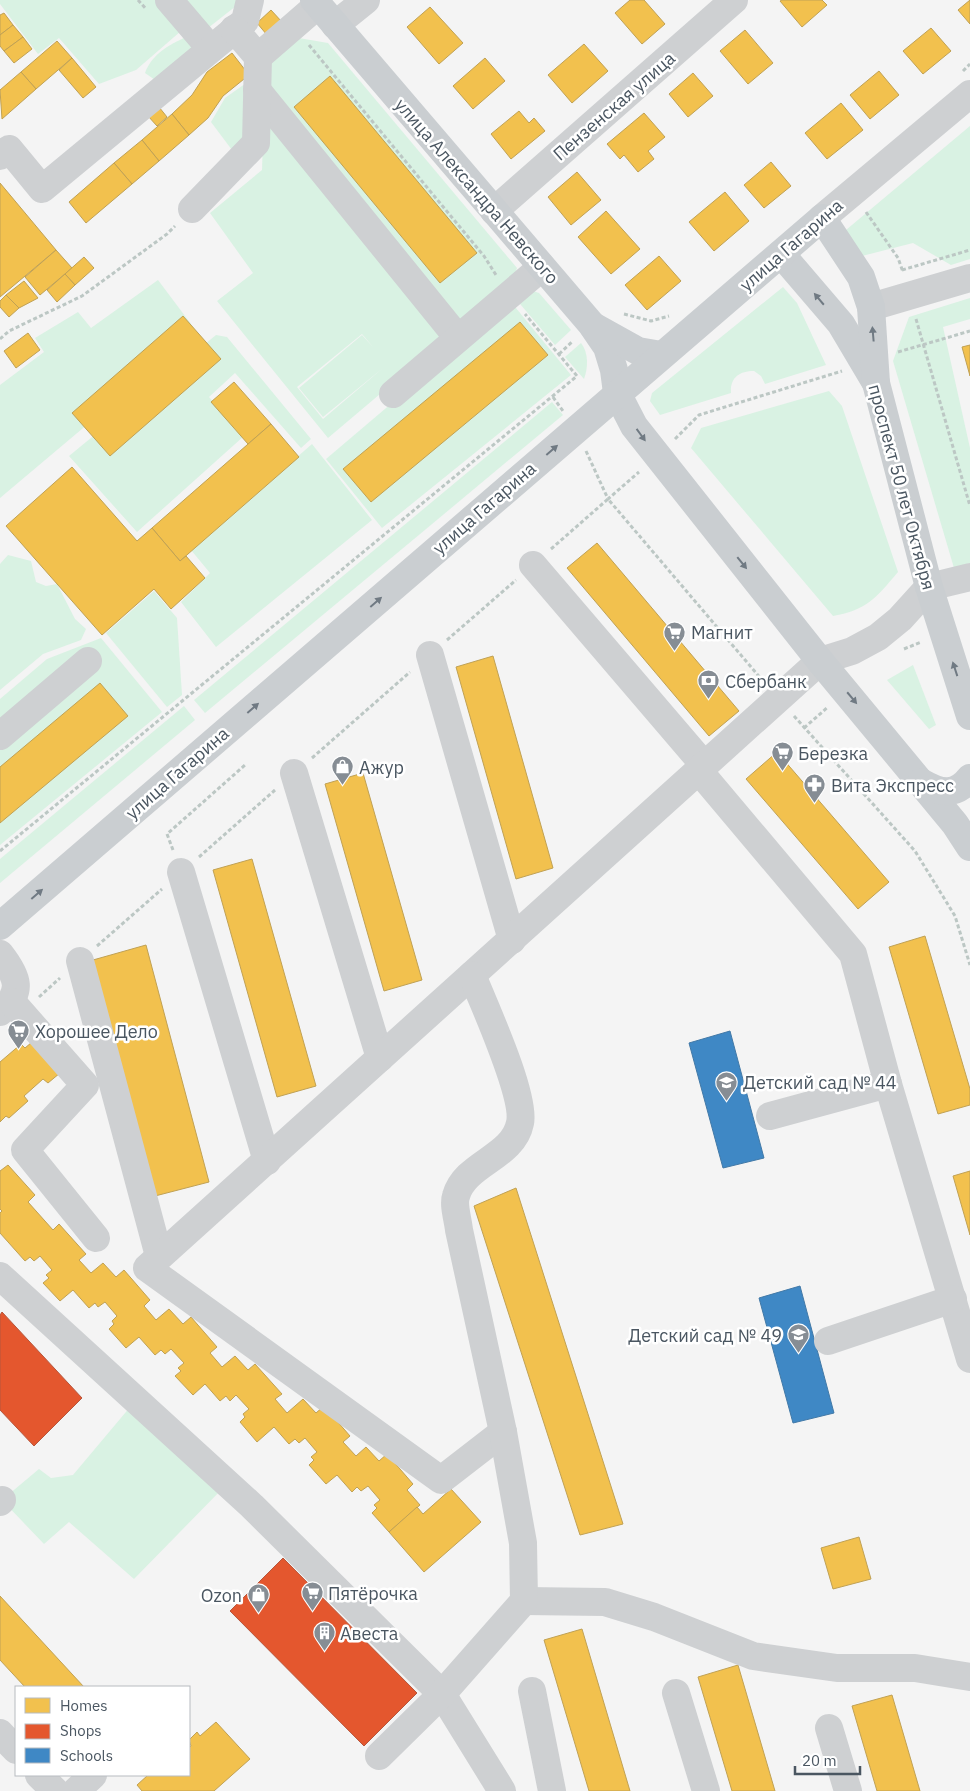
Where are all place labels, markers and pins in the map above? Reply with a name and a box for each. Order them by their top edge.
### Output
supermarket icon: Магнит [663,620,687,651]
place label: Магнит [691,621,753,644]
bank icon: Сбербанк [697,669,721,700]
place label: Сбербанк [725,670,807,693]
supermarket icon: Березка [770,741,794,772]
place label: Березка [798,742,868,765]
shop icon: Ажур [331,755,355,786]
place label: Ажур [359,756,404,779]
pharmacy icon: Вита Экспресс [803,773,827,804]
place label: Вита Экспресс [831,774,954,797]
supermarket icon: Хорошее Дело [7,1019,31,1050]
place label: Хорошее Дело [35,1020,158,1043]
school or university icon: Детский сад № 44 [715,1070,739,1101]
place label: Детский сад № 44 [743,1071,897,1094]
school or university icon: Детский сад № 49 [786,1323,810,1354]
place label: Детский сад № 49 [628,1324,782,1347]
supermarket icon: Пятёрочка [300,1581,324,1612]
place label: Пятёрочка [328,1582,418,1605]
shop icon: Ozon [246,1583,270,1614]
place label: Ozon [201,1584,242,1607]
building icon: Авеста [312,1621,336,1652]
place label: Авеста [340,1622,399,1645]

